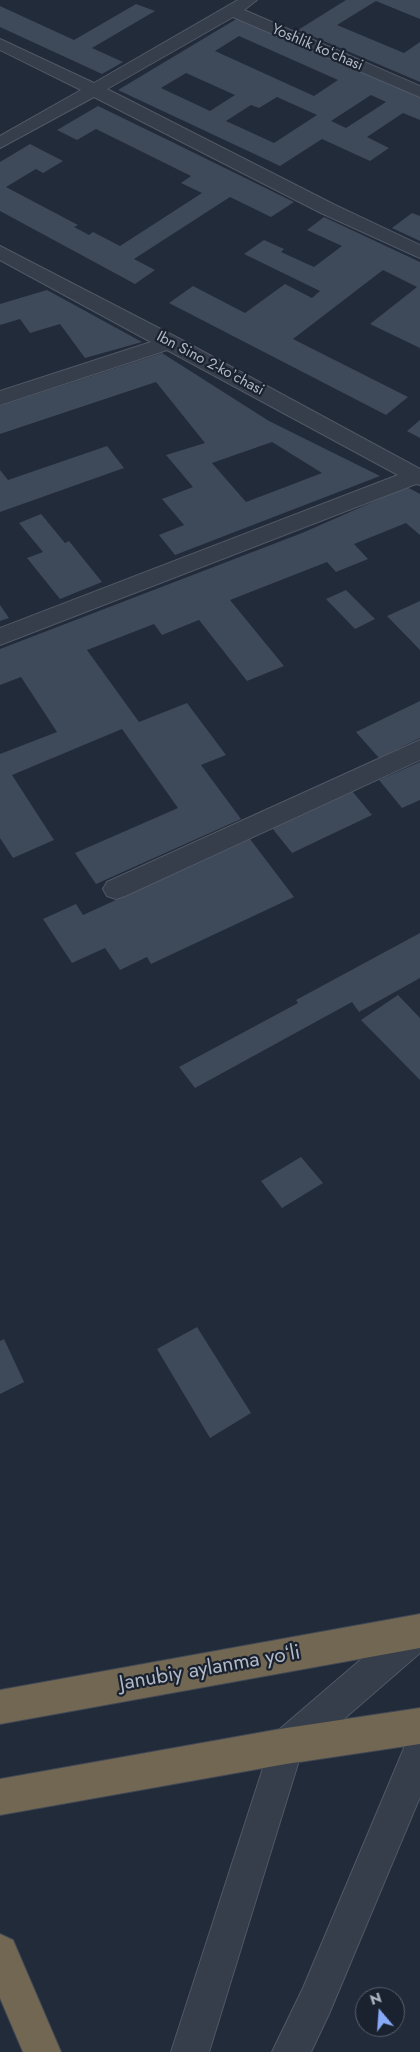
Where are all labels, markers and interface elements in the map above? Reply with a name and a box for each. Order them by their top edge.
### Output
street label: Yoshlik koʻchasi [269,21,365,75]
street label: Ibn Sino 2-koʼchasi [153,328,267,400]
street label: Janubiy aylanma yoʻli [117,1641,303,1697]
north arrow [355,1987,405,2037]
text: N [367,1987,384,2010]

